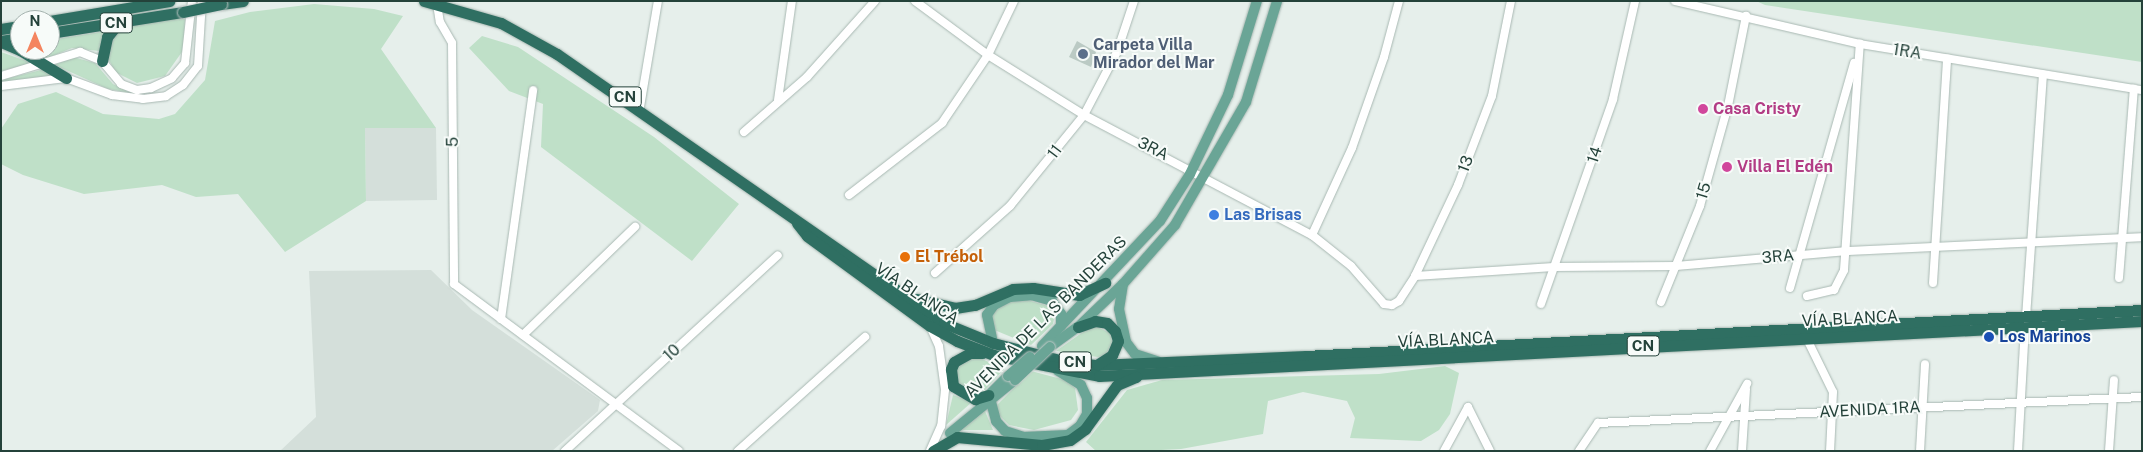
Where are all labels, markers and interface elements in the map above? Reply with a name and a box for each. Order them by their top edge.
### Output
north arrow [10,10,60,60]
road number: CN [100,10,132,36]
text: N [30,13,40,29]
place label: Carpeta Villa Mirador del Mar [1093,35,1215,73]
street label: 1RA [1891,40,1923,64]
marker: Carpeta Villa Mirador del Mar [1077,48,1089,60]
road number: CN [609,84,641,110]
place label: Casa Cristy [1713,99,1801,119]
marker: Casa Cristy [1697,103,1709,115]
street label: 3RA [1134,133,1172,165]
street label: 5 [443,137,463,147]
street label: 11 [1043,141,1067,163]
street label: 14 [1583,144,1607,166]
street label: 13 [1454,153,1478,175]
place label: Villa El Edén [1737,157,1833,177]
marker: Villa El Edén [1721,161,1733,173]
street label: 15 [1692,180,1716,202]
place label: Las Brisas [1224,205,1302,225]
marker: Las Brisas [1208,209,1220,221]
street label: AVENIDA DE LAS BANDERAS [961,232,1131,402]
street label: 3RA [1761,246,1795,268]
place label: El Trébol [915,247,984,267]
marker: El Trébol [899,251,911,263]
street label: VÍA BLANCA [872,259,962,329]
street label: VÍA BLANCA [1801,307,1899,331]
place label: Los Marinos [1999,327,2091,347]
street label: VÍA BLANCA [1397,328,1495,352]
marker: Los Marinos [1983,331,1995,343]
road number: CN [1627,334,1659,358]
street label: 10 [659,340,685,366]
road number: CN [1059,350,1091,374]
street label: AVENIDA 1RA [1819,398,1921,422]

